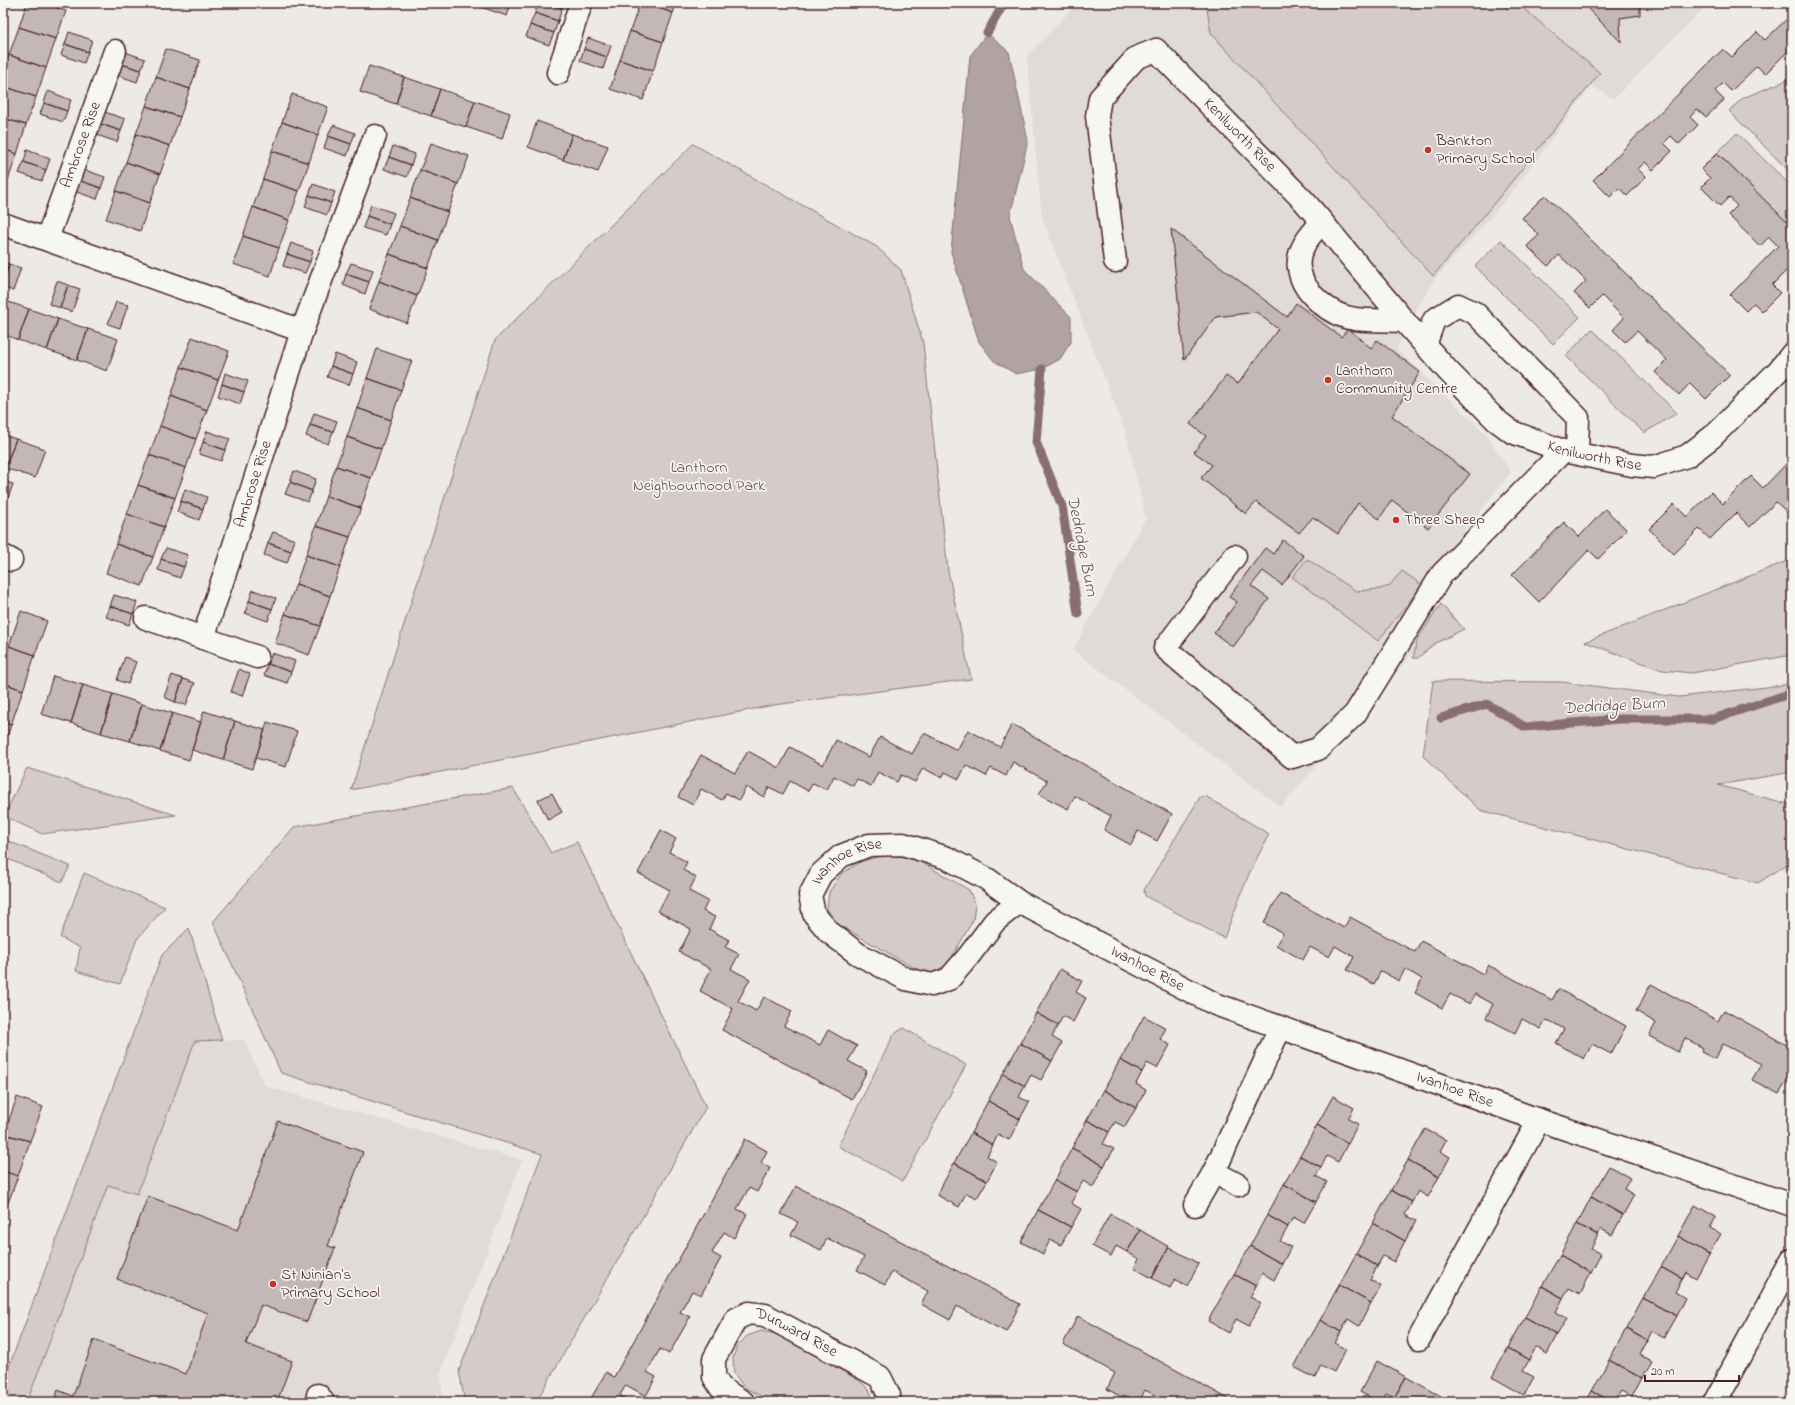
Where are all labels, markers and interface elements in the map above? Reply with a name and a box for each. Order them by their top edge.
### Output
street label: Kenilworth Rise [1197,92,1282,179]
street label: Ambrose Rise [54,98,108,192]
place label: Bankton Primary School [1435,129,1535,171]
marker: Bankton Primary School [1423,145,1433,155]
place label: Lanthorn Community Centre [1336,359,1458,401]
marker: Lanthorn Community Centre [1323,375,1333,385]
street label: Kenilworth Rise [1544,434,1643,478]
street label: Ambrose Rise [228,437,279,531]
park label: Lanthorn Neighbourhood Park [633,456,766,498]
water label: Dedridge Burn [1059,494,1104,599]
place label: Three Sheep [1404,508,1485,532]
marker: Three Sheep [1391,515,1401,525]
water label: Dedridge Burn [1563,691,1666,722]
street label: Ivanhoe Rise [805,833,883,889]
street label: Ivanhoe Rise [1106,940,1189,998]
street label: Ivanhoe Rise [1413,1065,1498,1115]
place label: St Ninian's Primary School [281,1263,380,1305]
marker: St Ninian's Primary School [268,1279,278,1289]
street label: Durward Rise [753,1302,843,1364]
scale bar [1645,1357,1739,1383]
text: 20 m [1651,1363,1674,1381]

